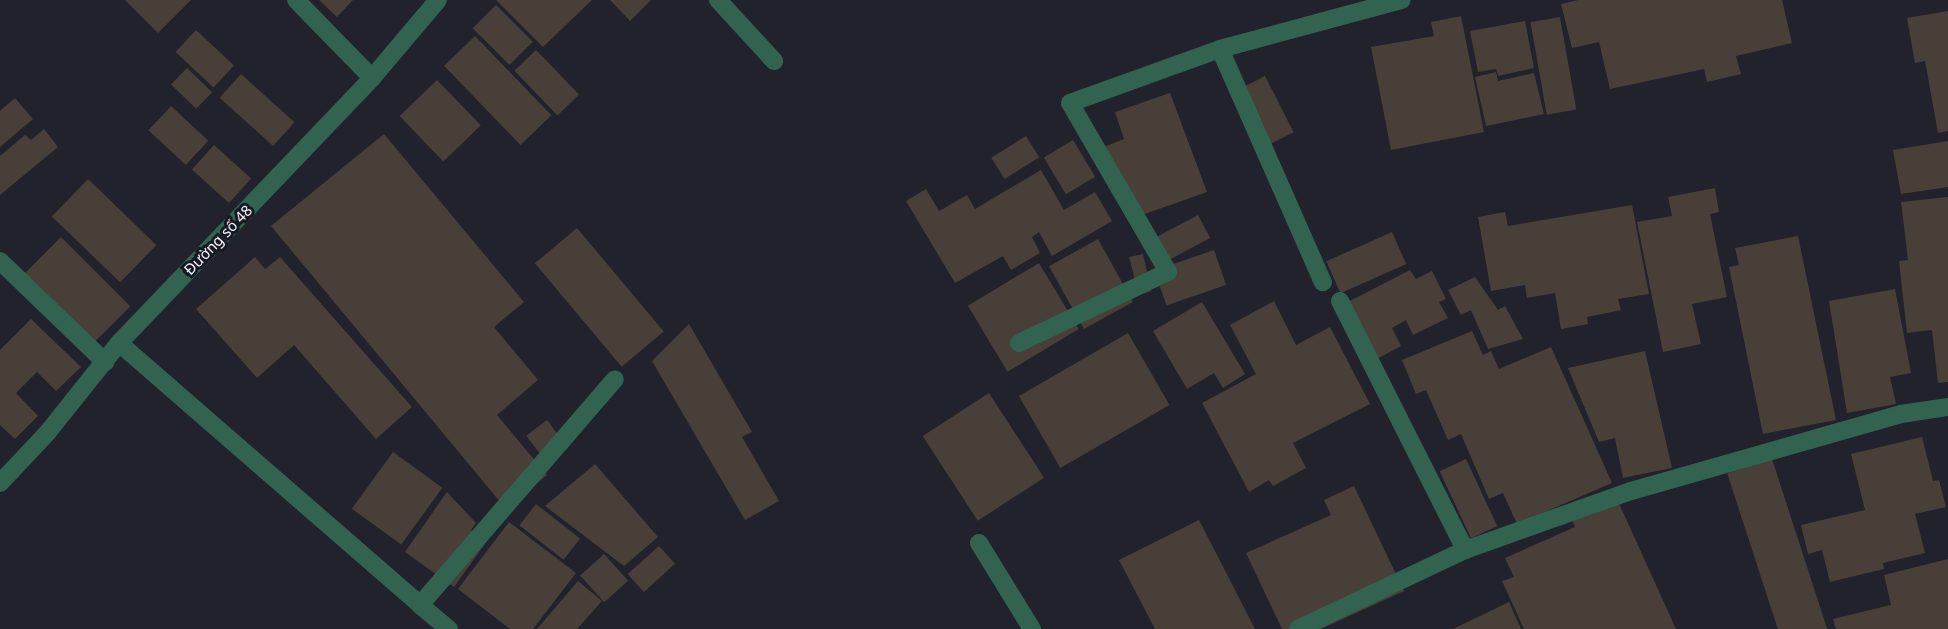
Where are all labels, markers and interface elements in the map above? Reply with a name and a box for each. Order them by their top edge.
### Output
street label: Đường số 48 [180,201,256,279]

